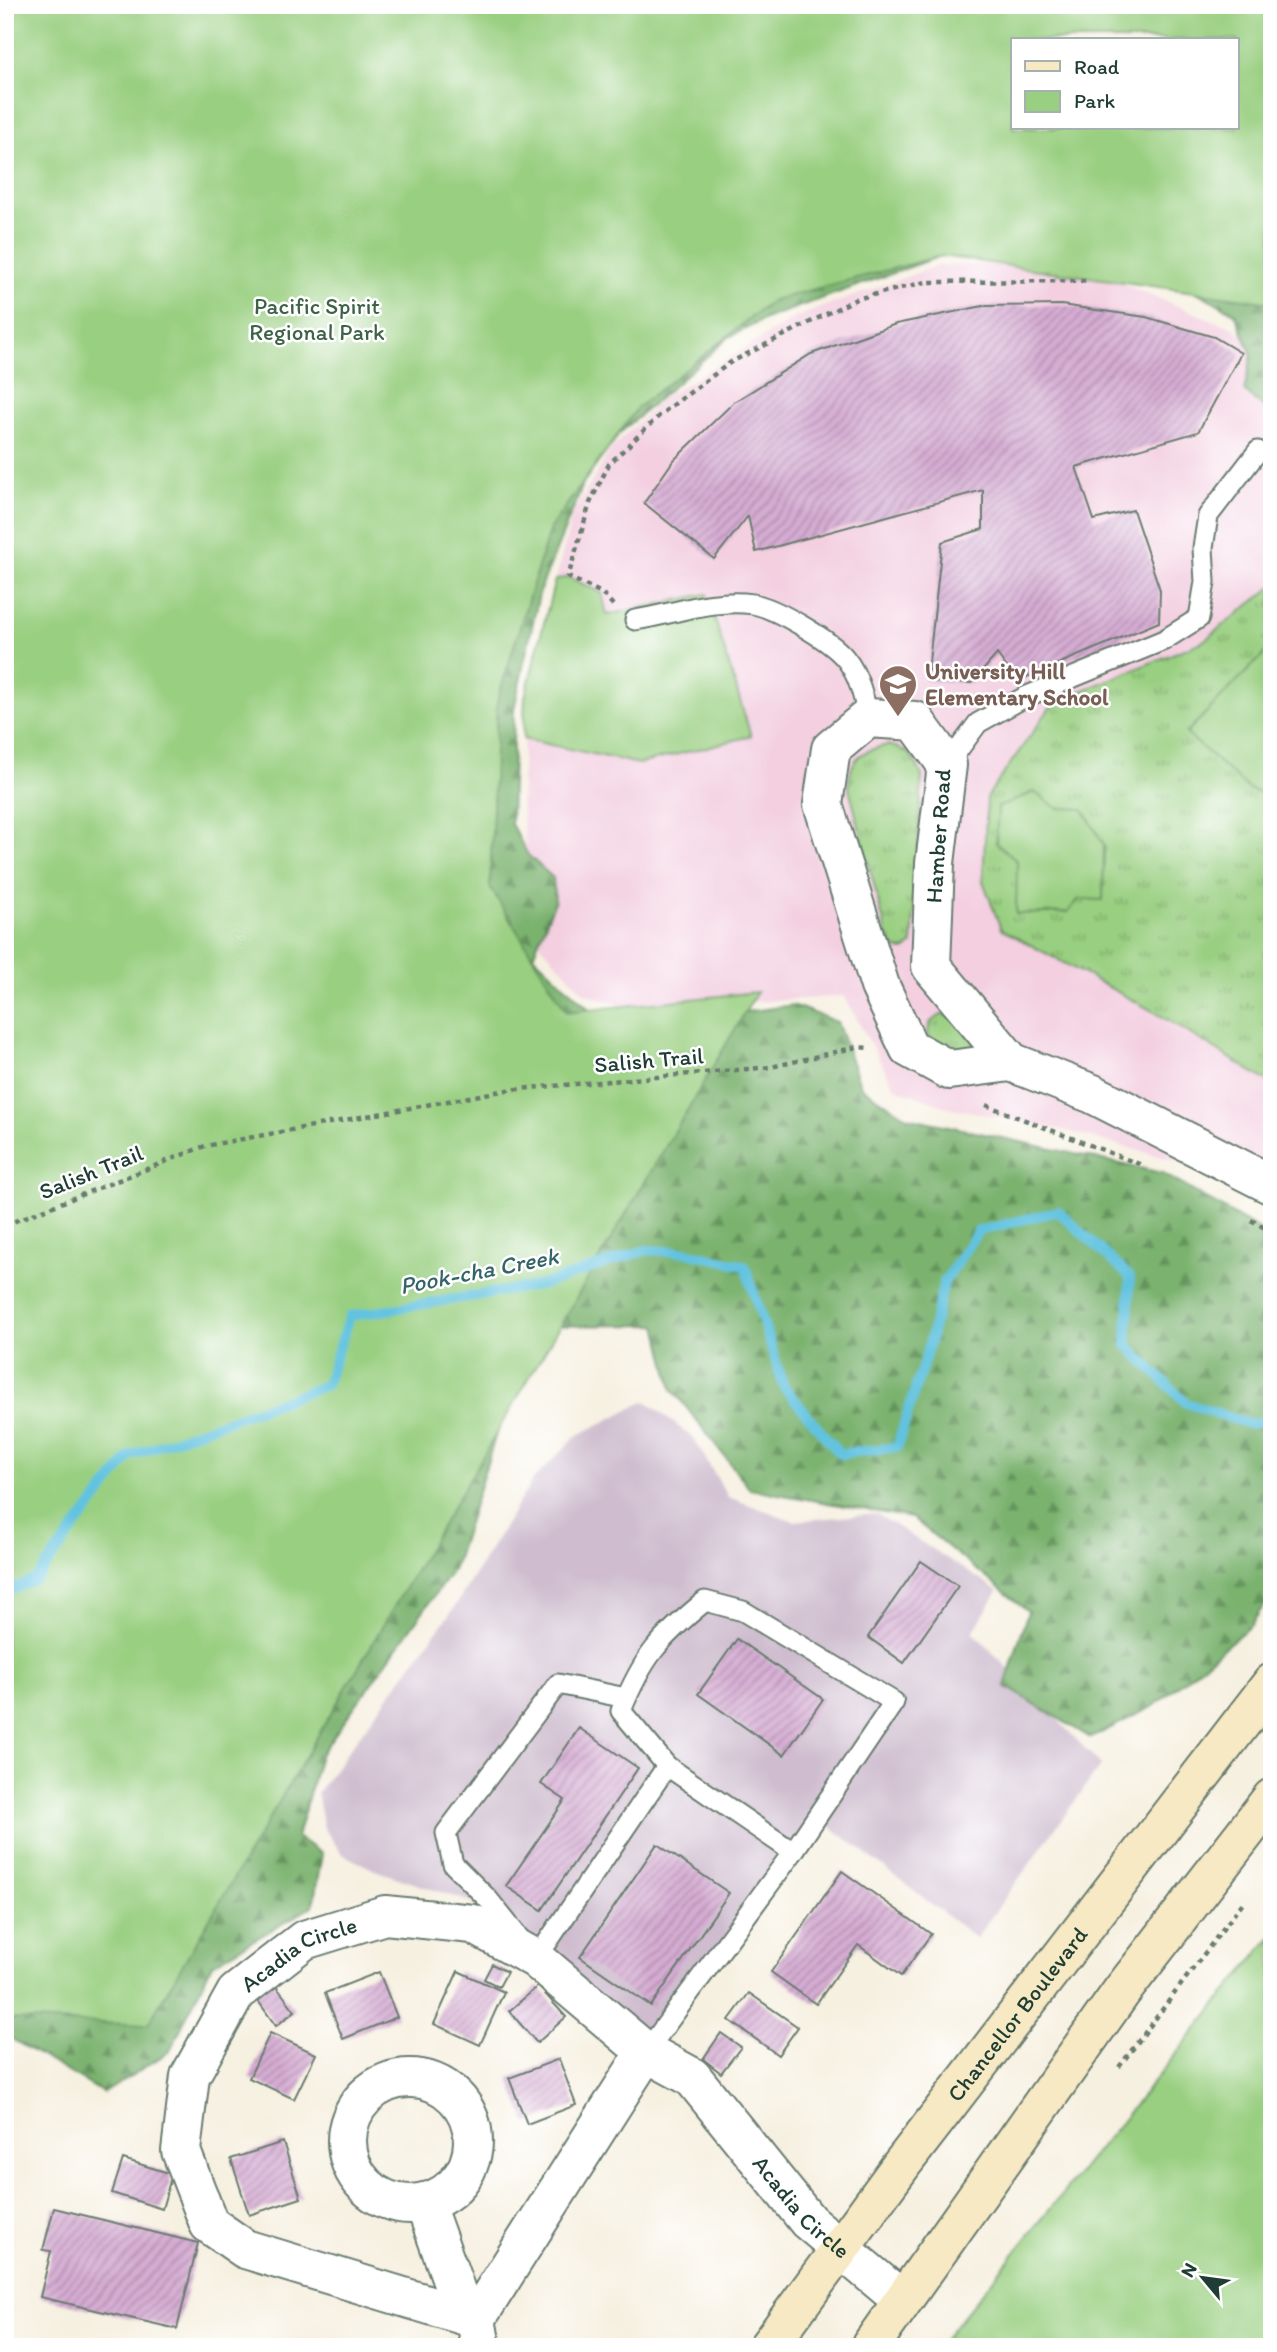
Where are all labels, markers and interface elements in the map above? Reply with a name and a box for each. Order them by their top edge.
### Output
legend [1011,38,1238,130]
text: Road [1074,54,1120,79]
text: Park [1074,88,1116,113]
park label: Pacific Spirit Regional Park [249,292,385,346]
place label: University Hill Elementary School [925,657,1109,711]
school or university icon: University Hill Elementary School [877,663,919,718]
street label: Hamber Road [919,768,957,904]
street label: Salish Trail [593,1041,705,1079]
street label: Salish Trail [35,1138,148,1206]
water label: Pook-cha Creek [397,1241,562,1300]
street label: Acadia Circle [235,1911,360,1998]
street label: Chancellor Boulevard [941,1921,1094,2107]
street label: Acadia Circle [747,2150,856,2264]
north arrow [1168,2244,1238,2314]
text: N [1175,2259,1202,2281]

